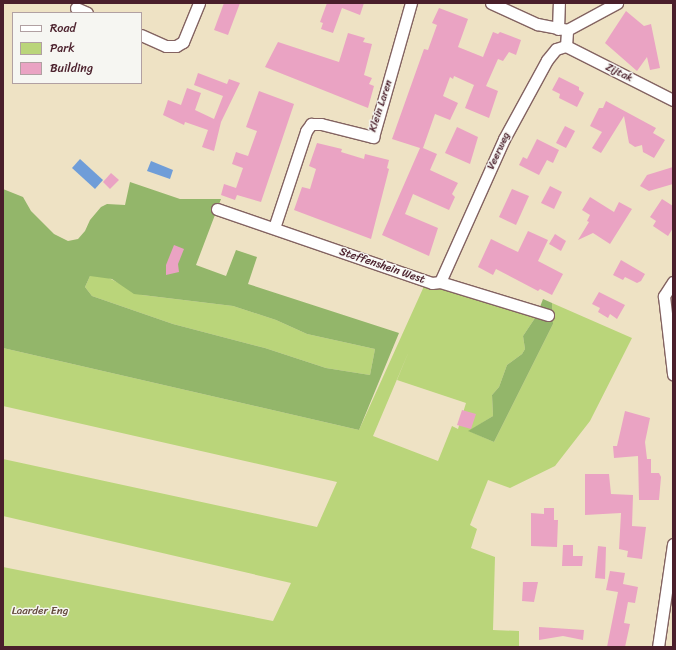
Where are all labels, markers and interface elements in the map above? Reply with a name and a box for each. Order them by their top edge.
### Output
legend [12,12,142,84]
text: Road [50,17,76,39]
text: Park [50,37,75,59]
text: Building [50,57,93,79]
street label: Zijtak [603,61,635,85]
street label: Klein Laren [366,78,396,134]
street label: Veerweg [485,130,513,172]
street label: Steffenshein West [337,245,427,287]
park label: Laarder Eng [12,604,68,618]

